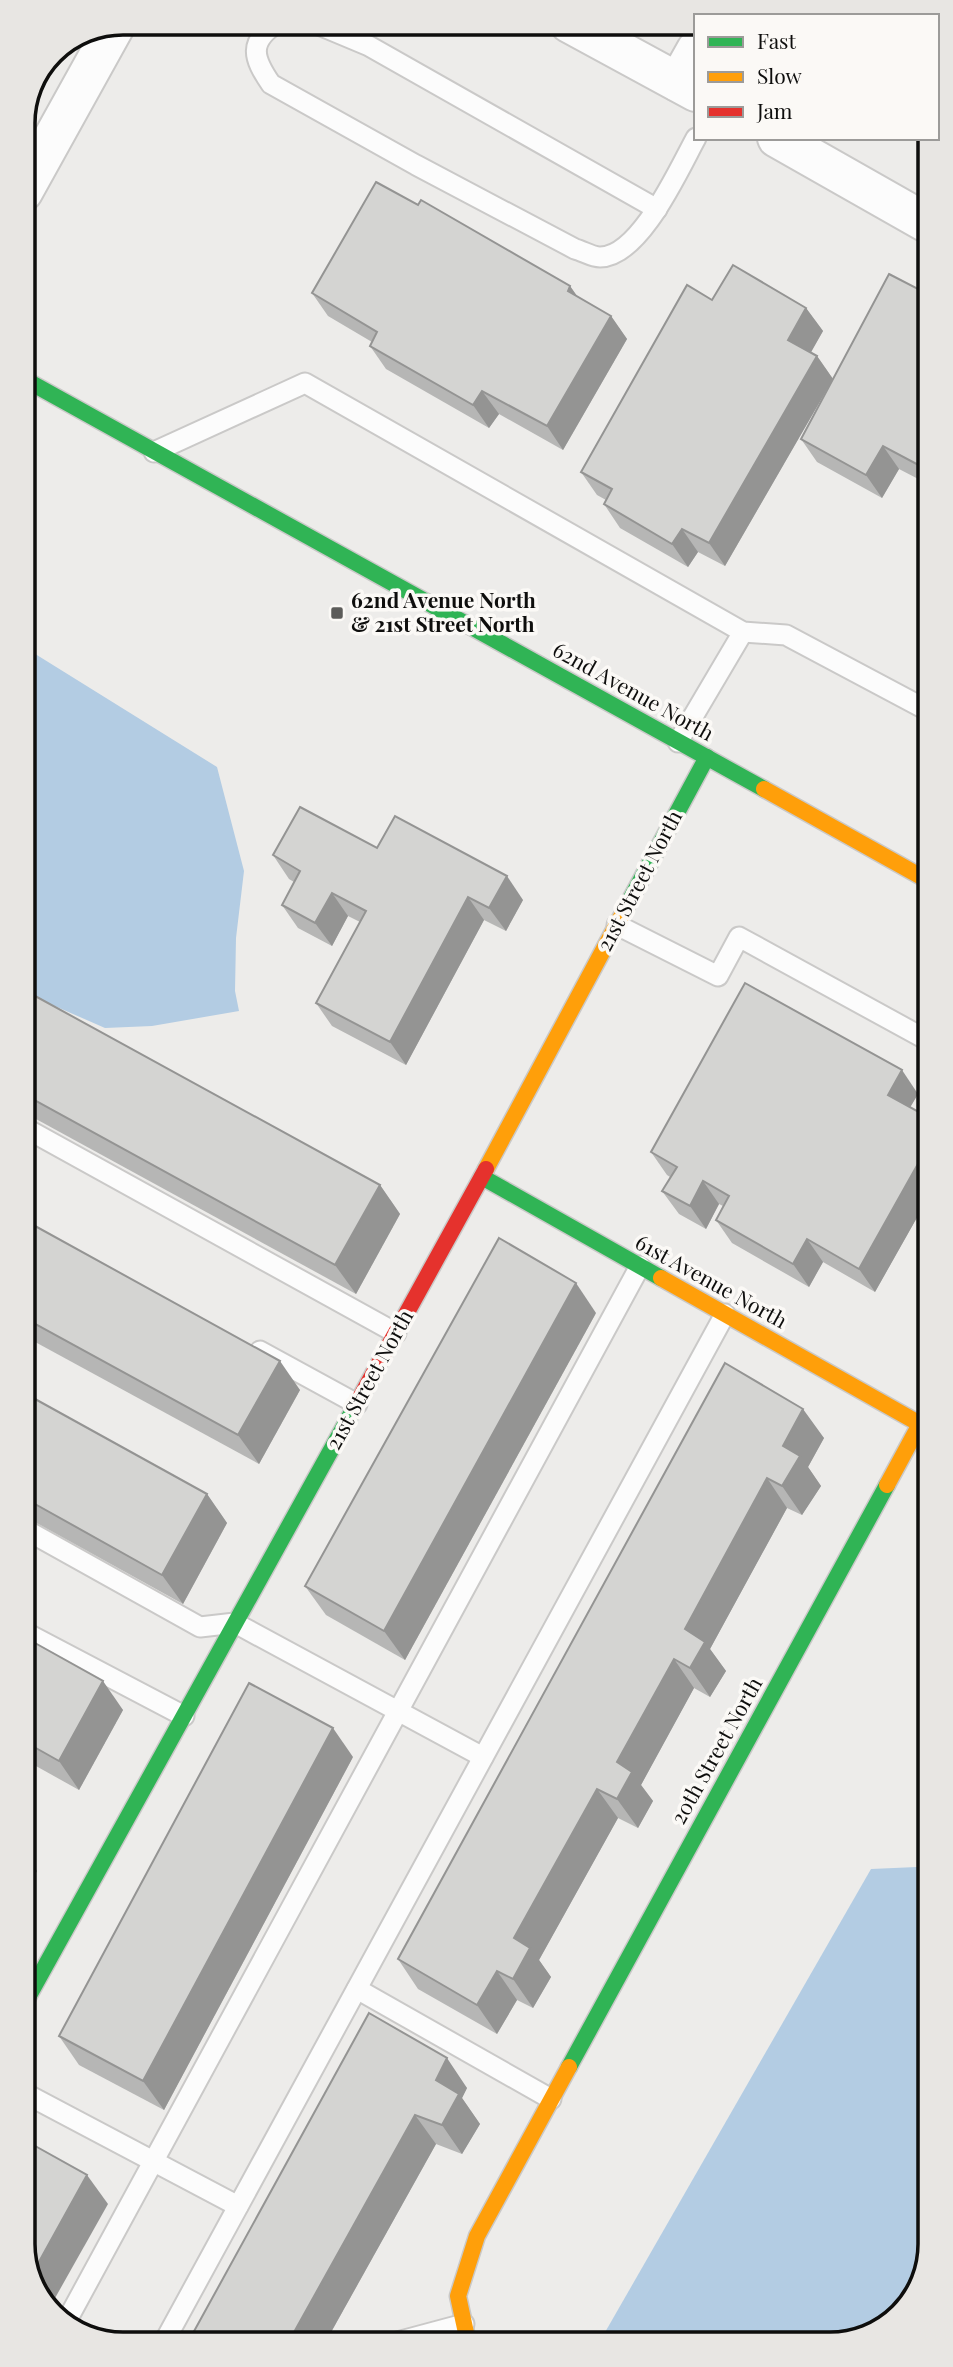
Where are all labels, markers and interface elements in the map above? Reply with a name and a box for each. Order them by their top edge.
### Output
legend [694,14,939,140]
text: Fast [757,26,796,54]
text: Slow [757,61,802,89]
text: Jam [756,96,793,124]
place label: 62nd Avenue North & 21st Street North [351,585,536,637]
marker: 62nd Avenue North & 21st Street North [329,605,345,621]
street label: 62nd Avenue North [549,634,720,746]
street label: 21st Street North [589,804,687,955]
street label: 61st Avenue North [631,1227,793,1334]
street label: 21st Street North [318,1304,419,1454]
street label: 20th Street North [663,1671,768,1829]

